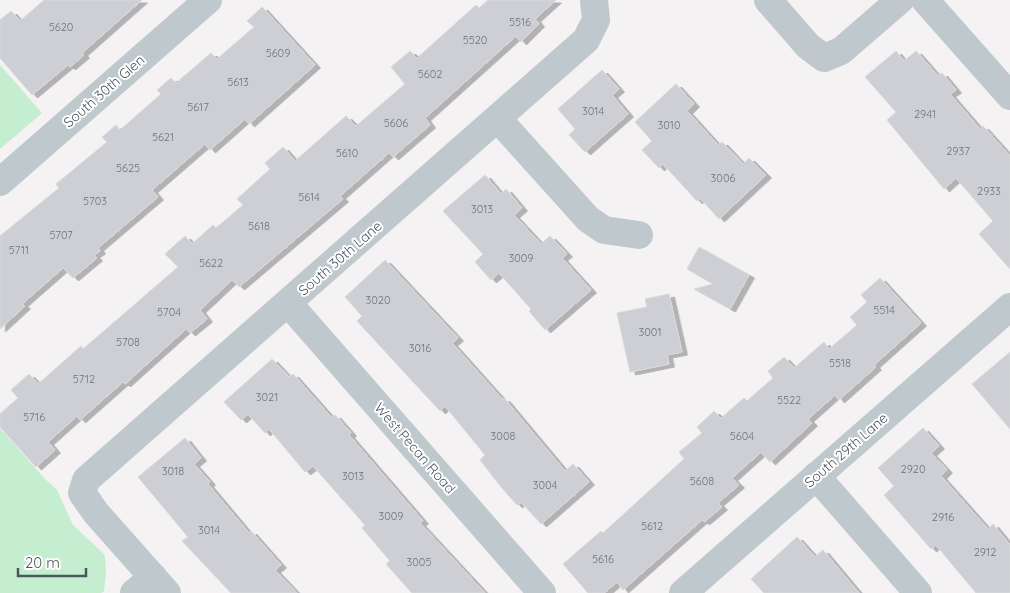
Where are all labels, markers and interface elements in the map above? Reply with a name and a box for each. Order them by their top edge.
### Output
house number: 5516 [509,15,531,29]
house number: 5620 [49,20,73,34]
house number: 5520 [463,33,487,47]
house number: 5609 [266,46,290,60]
street label: South 30th Glen [60,51,148,131]
house number: 5602 [418,67,442,81]
house number: 5613 [227,75,249,89]
house number: 5617 [187,100,209,114]
house number: 3014 [582,104,604,118]
house number: 2941 [914,107,936,121]
house number: 5606 [384,116,408,130]
house number: 3010 [658,118,680,132]
house number: 5621 [152,130,174,144]
house number: 2937 [946,144,970,158]
house number: 5610 [336,146,358,160]
house number: 5625 [116,161,140,175]
house number: 3006 [711,171,735,185]
house number: 2933 [977,184,1001,198]
house number: 5614 [298,190,320,204]
house number: 5703 [83,194,107,208]
house number: 3013 [471,202,493,216]
street label: South 30th Lane [294,217,386,299]
house number: 5618 [248,219,270,233]
house number: 5707 [49,228,73,242]
house number: 5711 [9,243,29,257]
house number: 3009 [509,251,534,265]
house number: 5622 [199,256,223,270]
house number: 3020 [366,293,390,307]
house number: 5514 [873,303,895,317]
house number: 5704 [157,305,181,319]
house number: 3001 [639,325,661,339]
house number: 5708 [116,335,140,349]
house number: 3016 [409,341,431,355]
house number: 5518 [829,356,851,370]
house number: 5712 [73,372,95,386]
house number: 3021 [256,390,278,404]
house number: 5522 [777,393,801,407]
street label: West Pecan Road [371,399,459,497]
street label: South 29th Lane [801,409,892,491]
house number: 5716 [23,410,45,424]
house number: 3008 [491,429,515,443]
house number: 5604 [730,429,754,443]
house number: 2920 [901,462,925,476]
house number: 3018 [162,464,184,478]
house number: 3013 [342,469,364,483]
house number: 5608 [690,474,714,488]
house number: 3004 [533,478,558,492]
house number: 3009 [379,509,404,523]
house number: 2916 [932,510,954,524]
house number: 5612 [641,519,663,533]
house number: 3014 [198,523,220,537]
house number: 2912 [974,545,996,559]
scale bar [18,546,85,578]
house number: 5616 [592,552,614,566]
text: 20 m [25,553,60,572]
house number: 3005 [407,555,431,569]

